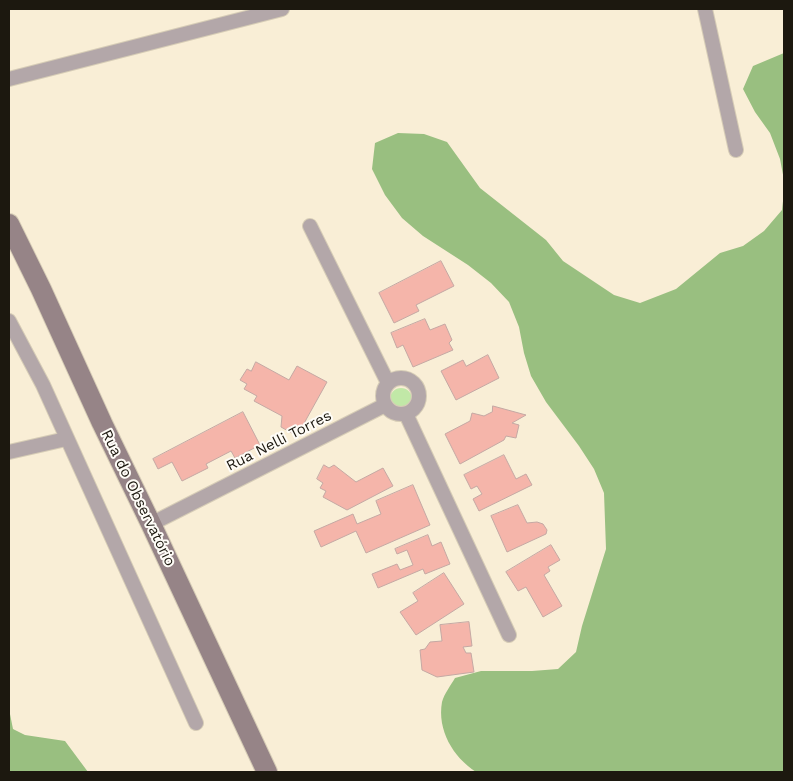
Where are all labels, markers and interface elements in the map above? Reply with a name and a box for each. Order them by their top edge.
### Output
street label: Rua Nelli Torres [223,407,335,475]
street label: Rua do Observatório [97,427,179,569]

